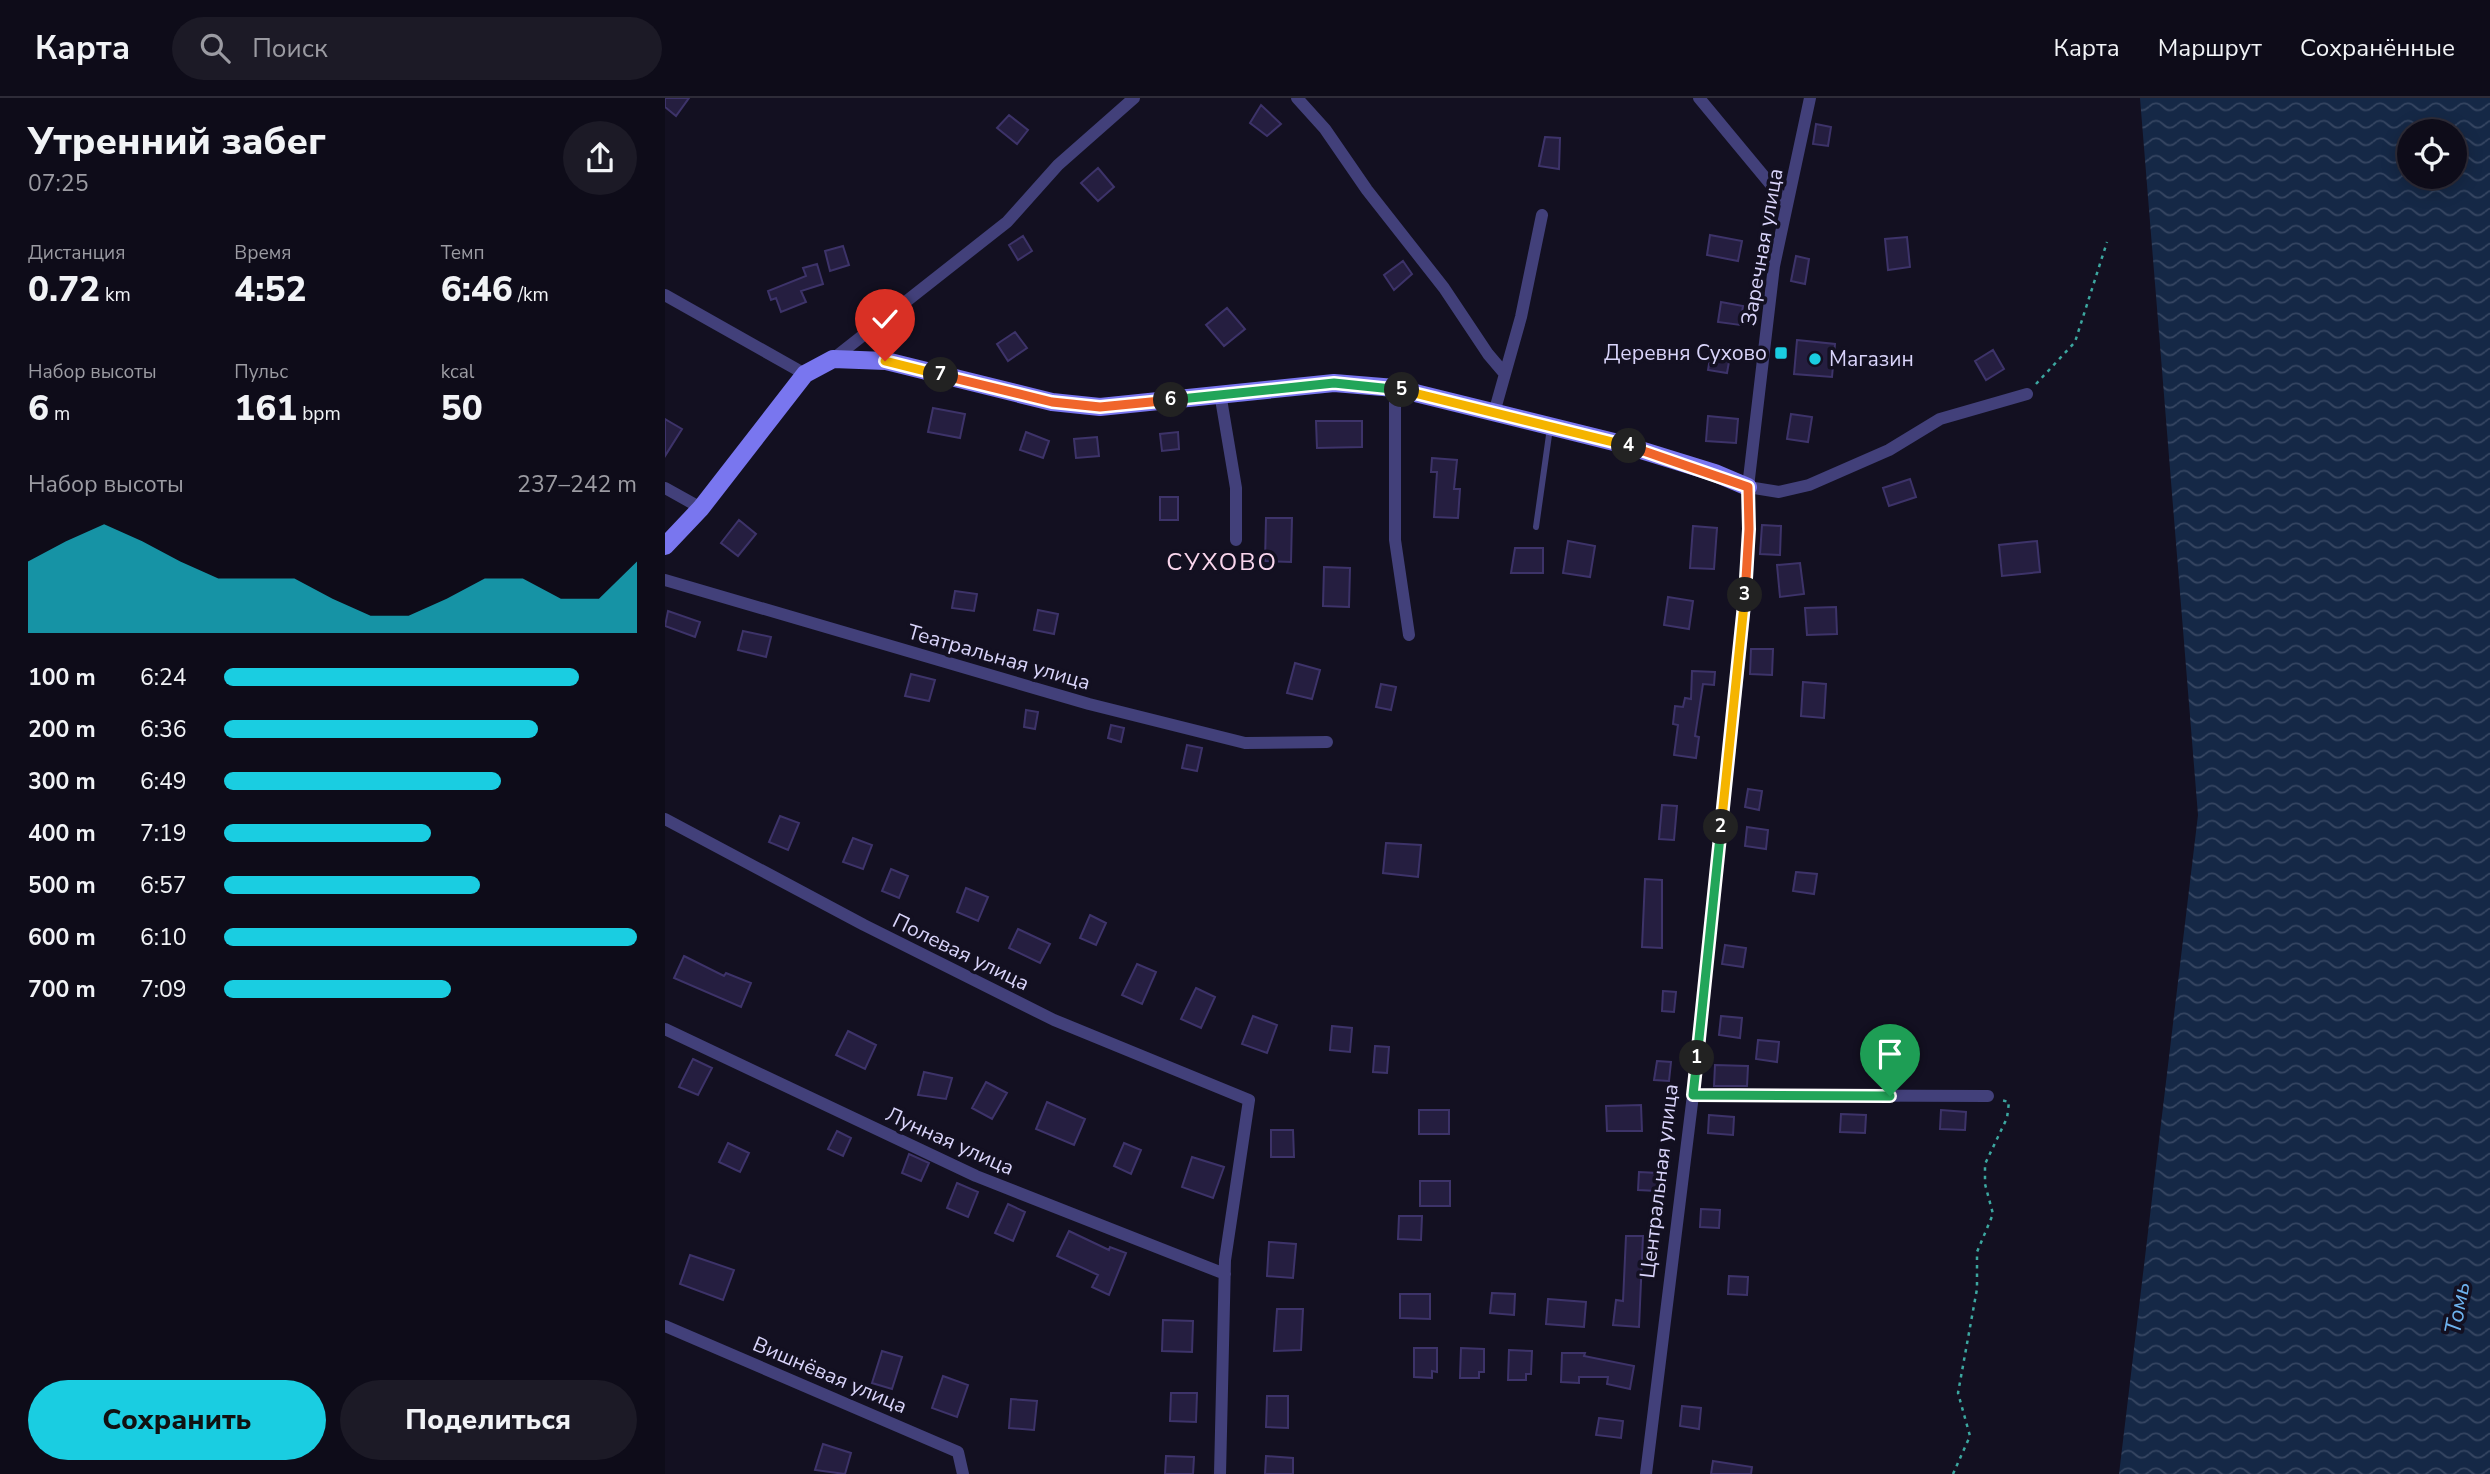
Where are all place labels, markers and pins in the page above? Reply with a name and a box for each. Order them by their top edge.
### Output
pin [855,289,915,361]
place label: Деревня Сухово [1604,339,1767,367]
marker: Деревня Сухово [1773,345,1789,361]
place label: Магазин [1829,345,1914,373]
marker: Магазин [1807,351,1823,367]
pin: 7 [923,358,959,392]
pin: 5 [1385,372,1419,408]
pin: 6 [1154,382,1189,418]
pin: 4 [1611,428,1647,464]
pin: 3 [1727,578,1763,612]
pin: 2 [1703,810,1739,844]
pin [1860,1024,1920,1096]
pin: 1 [1679,1040,1715,1076]

